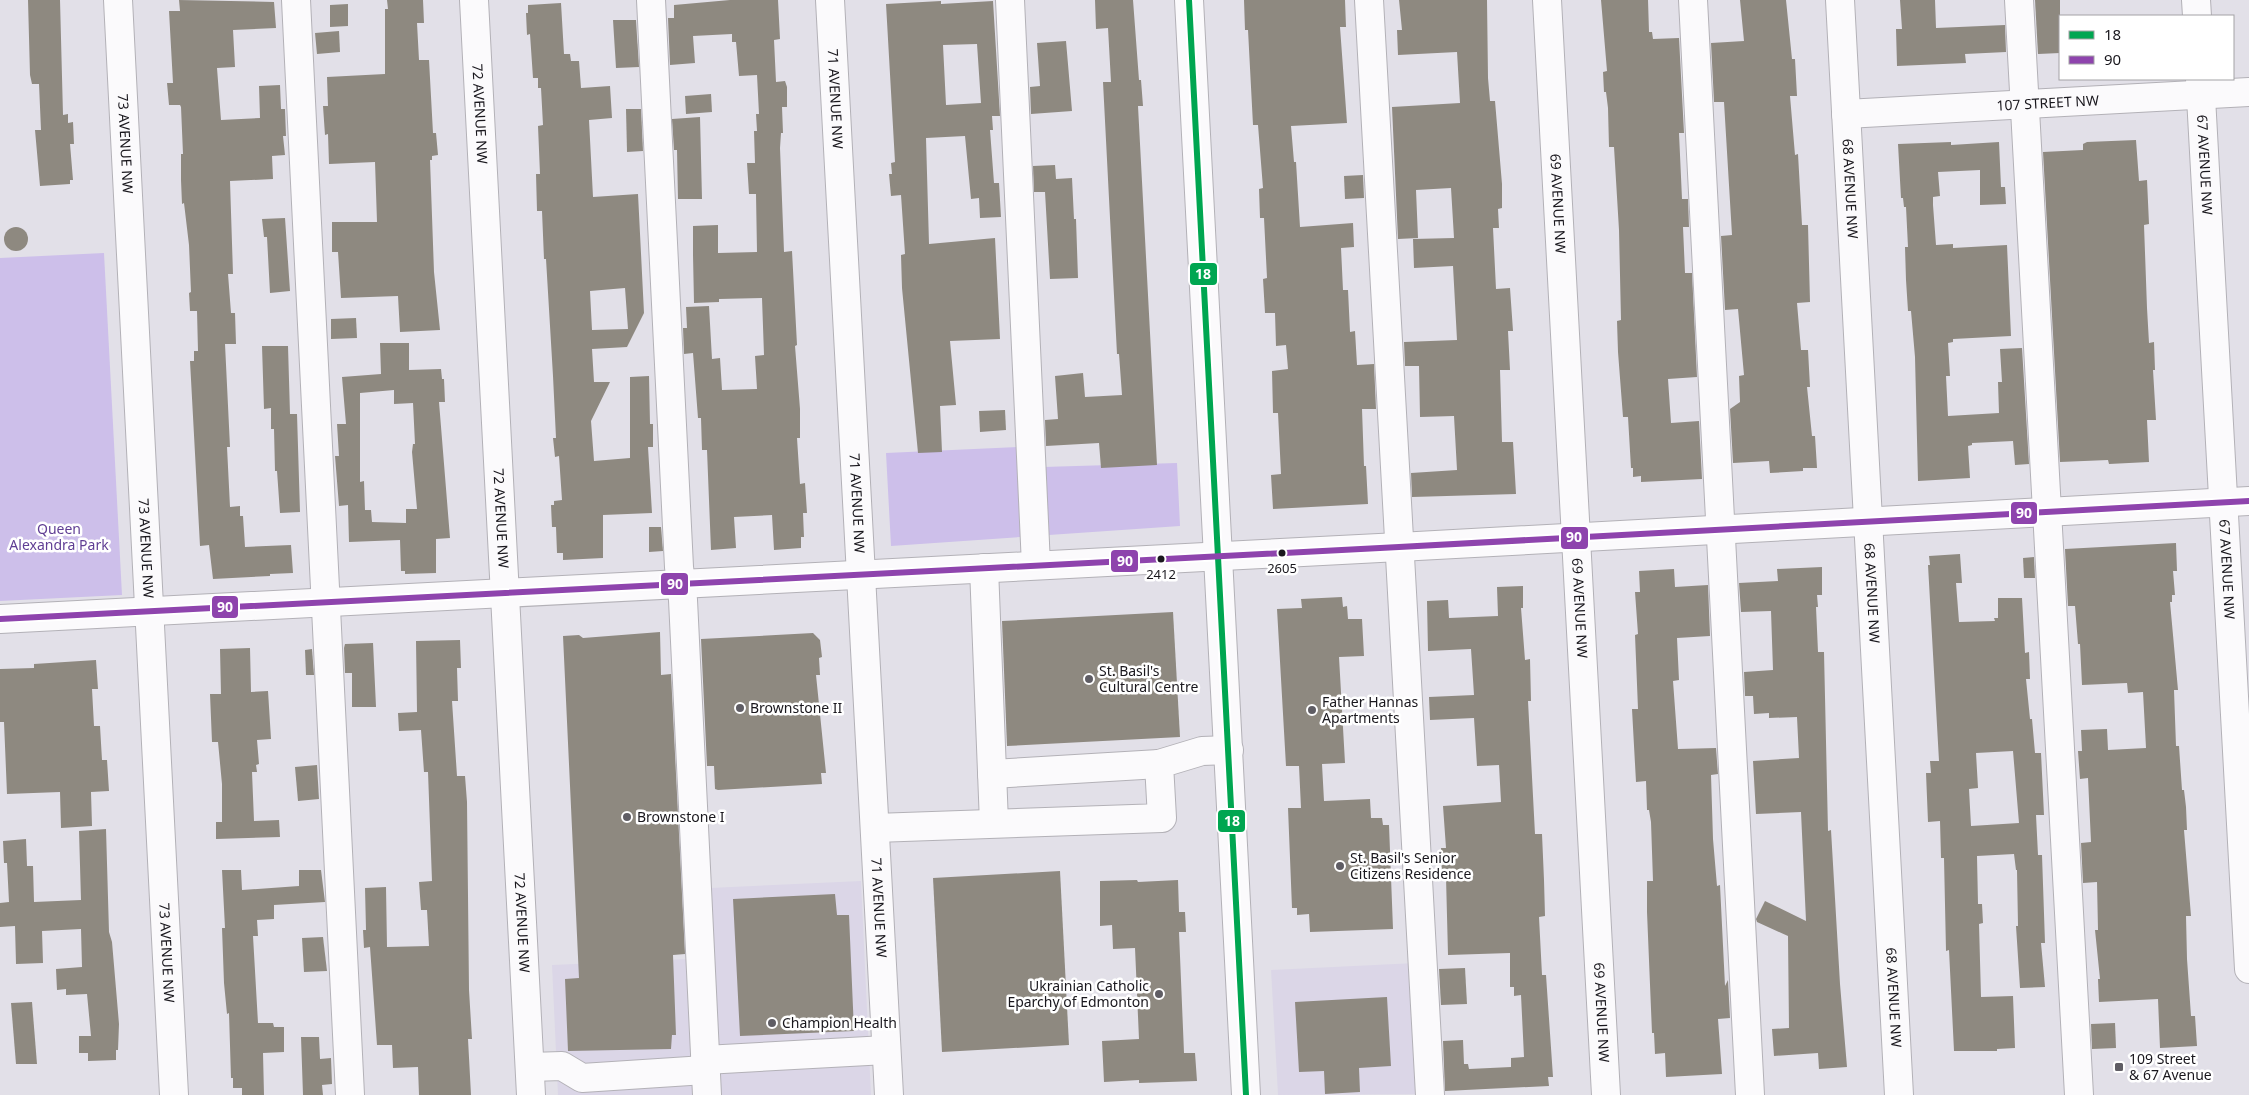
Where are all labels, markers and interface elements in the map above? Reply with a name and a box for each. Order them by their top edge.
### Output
legend [2059,15,2234,80]
text: 18 [2104,24,2121,44]
street label: 71 AVENUE NW [824,48,848,149]
text: 90 [2104,49,2121,69]
street label: 72 AVENUE NW [468,63,493,164]
street label: 107 STREET NW [1996,90,2099,115]
street label: 73 AVENUE NW [114,93,138,194]
street label: 67 AVENUE NW [2193,114,2217,215]
street label: 68 AVENUE NW [1838,138,1863,239]
street label: 69 AVENUE NW [1546,153,1571,254]
line badge: 18 [1189,262,1218,286]
text: 18 [1195,264,1211,283]
street label: 71 AVENUE NW [845,453,870,554]
street label: 72 AVENUE NW [489,468,514,569]
street label: 73 AVENUE NW [134,498,159,599]
line badge: 90 [2010,501,2038,525]
text: 90 [2016,503,2032,522]
park label: Queen Alexandra Park [9,519,109,554]
street label: 67 AVENUE NW [2215,519,2240,620]
line badge: 90 [1560,526,1589,550]
text: 90 [1566,527,1582,546]
street label: 68 AVENUE NW [1860,543,1885,644]
marker: 2605 [1277,548,1287,558]
line badge: 90 [1110,549,1139,573]
text: 90 [1117,551,1133,570]
marker: 2412 [1156,554,1166,564]
street label: 69 AVENUE NW [1568,558,1592,659]
place label: 2605 [1267,559,1297,577]
place label: 2412 [1146,565,1176,583]
line badge: 90 [660,572,689,596]
text: 90 [667,574,683,593]
line badge: 90 [211,595,239,619]
text: 90 [217,597,233,616]
place label: St. Basil's Cultural Centre [1099,661,1198,696]
marker: St. Basil's Cultural Centre [1083,673,1095,685]
place label: Father Hannas Apartments [1322,692,1419,727]
place label: Brownstone II [750,698,843,717]
marker: Brownstone II [734,702,746,714]
marker: Father Hannas Apartments [1306,704,1318,716]
place label: Brownstone I [637,807,725,826]
line badge: 18 [1217,809,1246,833]
marker: Brownstone I [621,811,633,823]
text: 18 [1224,811,1240,830]
place label: St. Basil's Senior Citizens Residence [1350,848,1471,883]
street label: 71 AVENUE NW [867,857,892,958]
marker: St. Basil's Senior Citizens Residence [1334,860,1346,872]
street label: 72 AVENUE NW [510,872,535,973]
street label: 73 AVENUE NW [155,902,179,1003]
street label: 68 AVENUE NW [1882,947,1906,1048]
street label: 69 AVENUE NW [1590,962,1614,1063]
place label: Ukrainian Catholic Eparchy of Edmonton [1007,976,1149,1011]
marker: Ukrainian Catholic Eparchy of Edmonton [1153,988,1165,1000]
place label: Champion Health [782,1013,897,1032]
marker: Champion Health [766,1017,778,1029]
place label: 109 Street & 67 Avenue [2129,1049,2212,1084]
marker: 109 Street & 67 Avenue [2113,1061,2125,1073]

